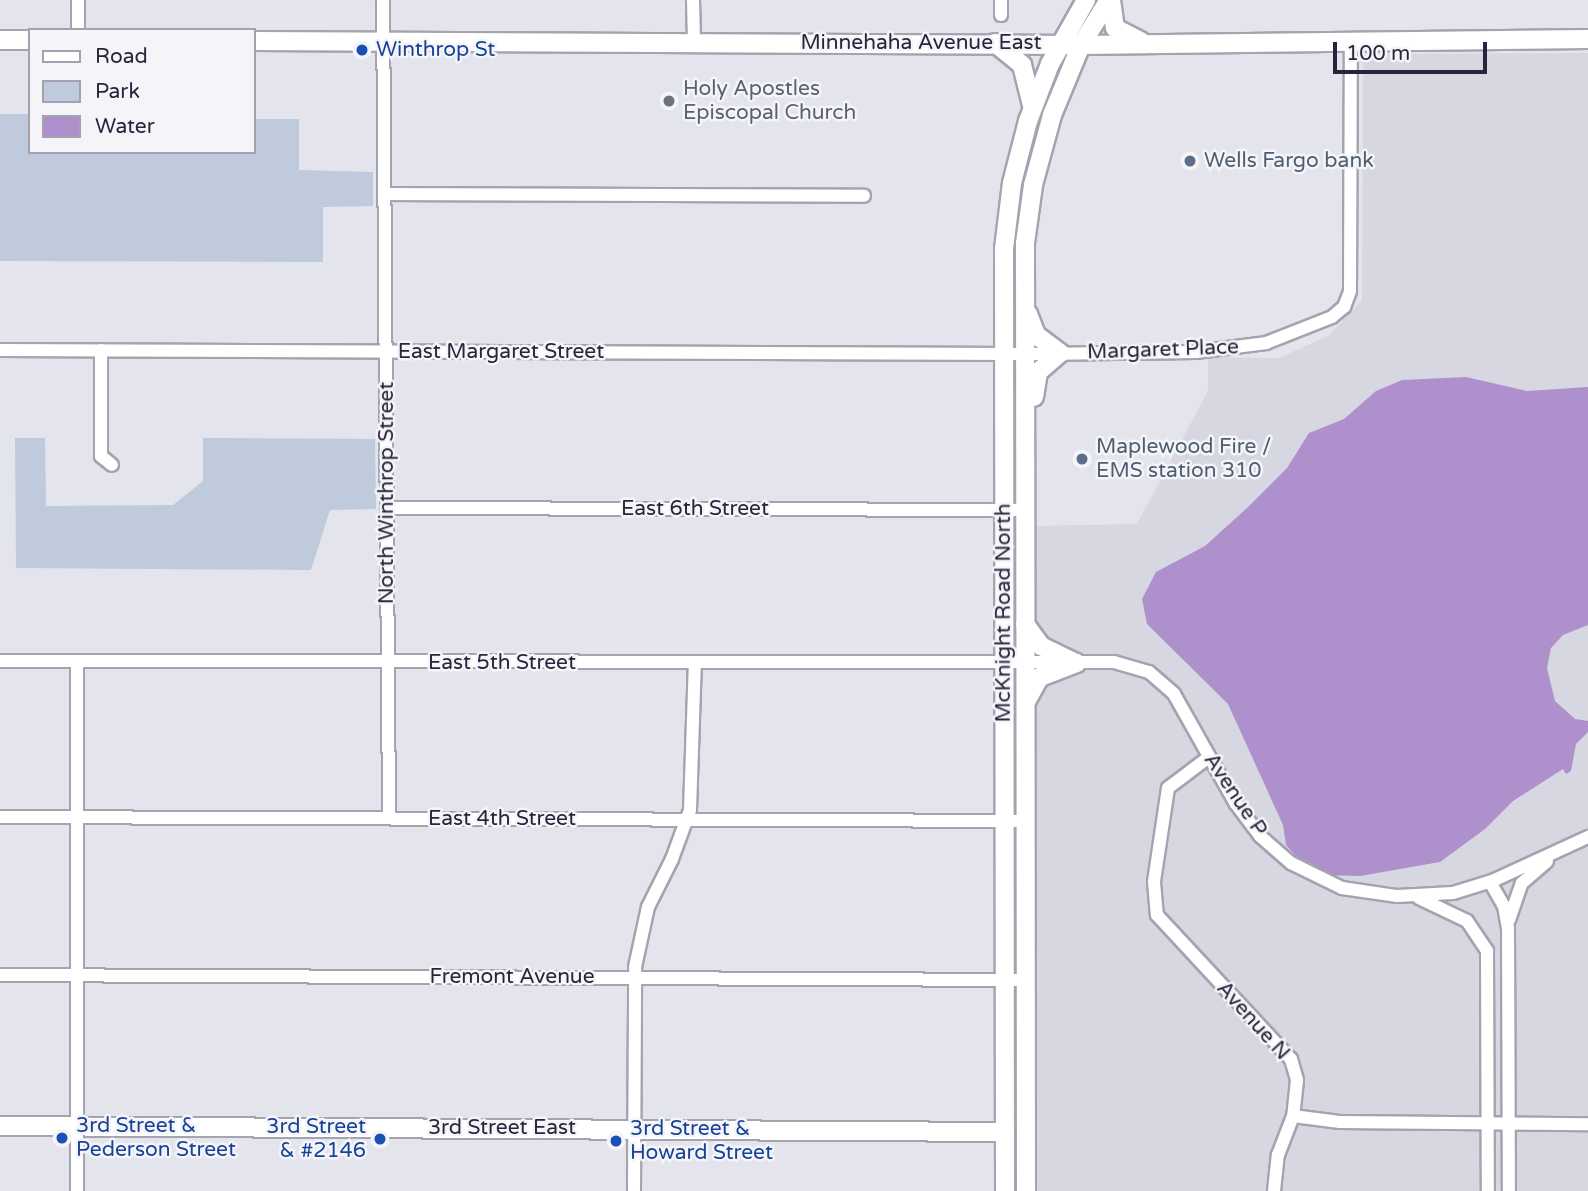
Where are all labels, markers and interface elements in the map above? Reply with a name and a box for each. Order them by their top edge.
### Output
legend [28,28,256,154]
scale bar [1336,28,1490,72]
street label: Minnehaha Avenue East [800,30,1042,56]
place label: Winthrop St [376,37,495,63]
text: 100 m [1346,41,1410,66]
marker: Winthrop St [354,42,370,58]
text: Road [95,44,148,69]
place label: Holy Apostles Episcopal Church [683,76,856,126]
text: Park [95,79,140,104]
marker: Holy Apostles Episcopal Church [661,93,677,109]
text: Water [95,114,155,139]
place label: Wells Fargo bank [1204,148,1374,174]
marker: Wells Fargo bank [1182,153,1198,169]
street label: Margaret Place [1087,335,1239,365]
street label: East Margaret Street [398,339,604,365]
street label: North Winthrop Street [374,382,400,604]
place label: Maplewood Fire / EMS station 310 [1096,434,1271,484]
marker: Maplewood Fire / EMS station 310 [1074,451,1090,467]
street label: East 6th Street [621,496,769,522]
street label: McKnight Road North [991,504,1017,722]
street label: East 5th Street [428,650,576,676]
street label: Avenue P [1198,749,1272,841]
street label: East 4th Street [428,806,576,832]
street label: Fremont Avenue [429,964,595,990]
street label: Avenue N [1211,976,1295,1066]
place label: 3rd Street & Pederson Street [76,1113,236,1163]
place label: 3rd Street & #2146 [266,1114,366,1164]
street label: 3rd Street East [428,1115,576,1141]
place label: 3rd Street & Howard Street [630,1116,773,1166]
marker: 3rd Street & Pederson Street [54,1130,70,1146]
marker: 3rd Street & #2146 [372,1131,388,1147]
marker: 3rd Street & Howard Street [608,1133,624,1149]

